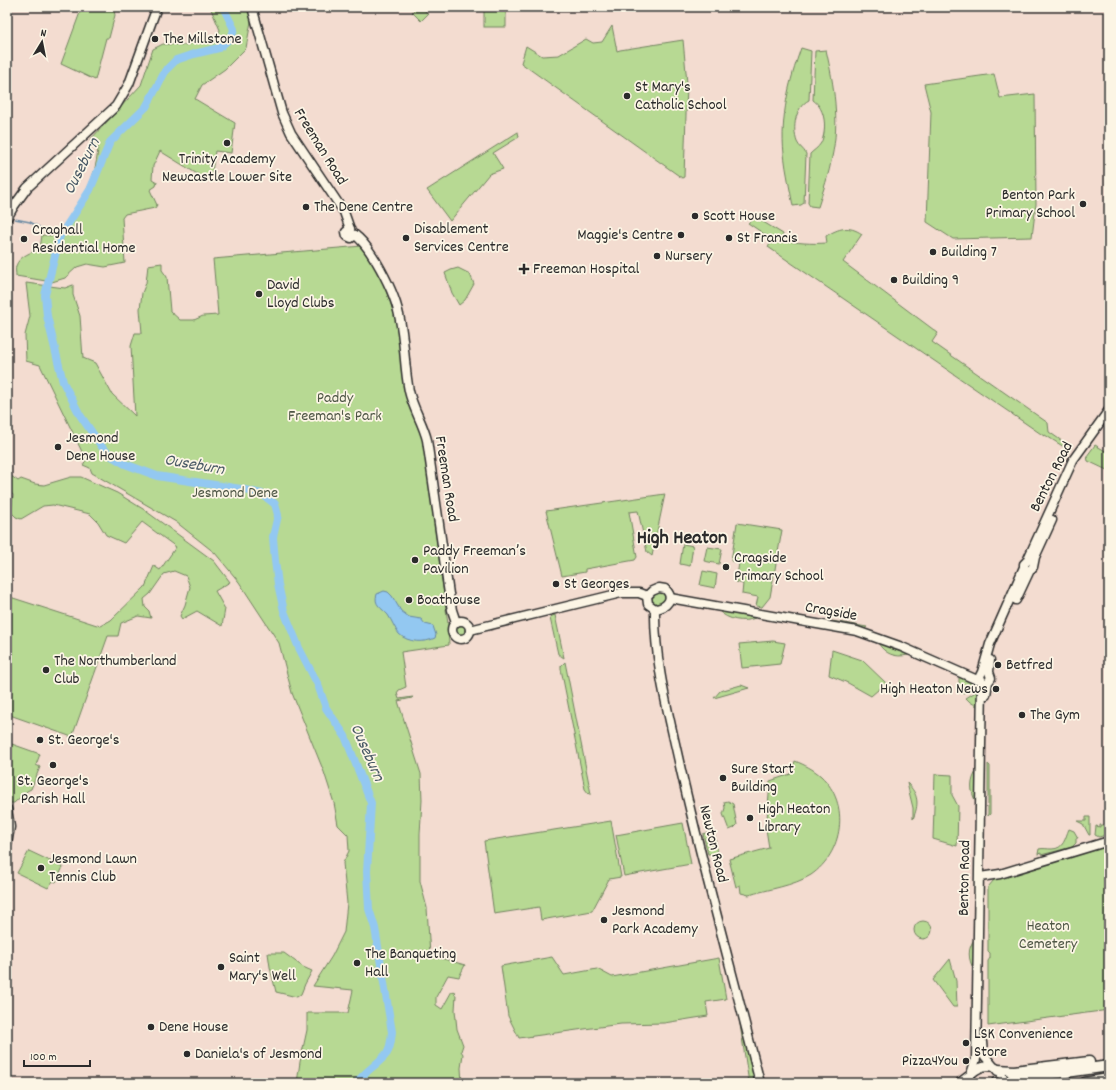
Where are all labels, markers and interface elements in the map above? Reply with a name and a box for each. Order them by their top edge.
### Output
north arrow [22,22,62,62]
text: N [39,26,48,43]
place label: The Millstone [163,28,242,51]
marker: The Millstone [150,34,160,44]
place label: St Mary's Catholic School [635,76,727,117]
marker: St Mary's Catholic School [622,91,632,101]
street label: Freeman Road [287,104,353,190]
water label: Ouseburn [59,134,108,199]
marker: Trinity Academy Newcastle Lower Site [222,138,232,148]
place label: Trinity Academy Newcastle Lower Site [162,148,292,189]
place label: Benton Park Primary School [985,184,1075,225]
place label: The Dene Centre [314,196,413,219]
marker: Benton Park Primary School [1078,199,1088,209]
marker: The Dene Centre [301,202,311,212]
place label: Scott House [703,205,775,228]
marker: Scott House [690,211,700,221]
place label: Disablement Services Centre [414,218,509,259]
place label: Craghall Residential Home [32,219,136,260]
place label: Maggie's Centre [577,224,673,247]
place label: St Francis [737,227,798,250]
marker: Maggie's Centre [676,230,686,240]
marker: Disablement Services Centre [401,233,411,243]
marker: St Francis [724,233,734,243]
marker: Craghall Residential Home [19,234,29,244]
place label: Building 7 [941,241,997,264]
place label: Nursery [665,245,712,268]
marker: Building 7 [928,247,938,257]
marker: Nursery [652,251,662,261]
place label: Freeman Hospital [533,258,639,281]
marker: Freeman Hospital [518,263,530,275]
place label: Building 9 [902,269,959,292]
place label: David Lloyd Clubs [267,274,335,315]
marker: Building 9 [889,275,899,285]
marker: David Lloyd Clubs [254,289,264,299]
park label: Paddy Freeman's Park [288,387,382,428]
place label: Jesmond Dene House [66,427,135,468]
street label: Freeman Road [428,434,464,524]
street label: Benton Road [1024,438,1080,516]
marker: Jesmond Dene House [53,442,63,452]
water label: Ouseburn [162,449,227,483]
park label: Jesmond Dene [192,482,278,505]
district label: High Heaton [637,525,727,553]
place label: Paddy Freeman’s Pavilion [423,540,526,581]
place label: Cragside Primary School [734,547,824,588]
marker: Paddy Freeman’s Pavilion [410,555,420,565]
marker: Cragside Primary School [721,562,731,572]
place label: St Georges [564,573,630,596]
marker: St Georges [551,579,561,589]
place label: Boathouse [417,589,480,612]
marker: Boathouse [404,595,414,605]
street label: Cragside [803,596,859,628]
place label: The Northumberland Club [54,650,177,691]
place label: Betfred [1006,654,1053,677]
marker: Betfred [993,660,1003,670]
marker: The Northumberland Club [41,665,51,675]
place label: High Heaton News [880,678,988,701]
marker: High Heaton News [991,684,1001,694]
place label: The Gym [1030,704,1080,727]
marker: The Gym [1017,710,1027,720]
water label: Ouseburn [343,720,390,787]
place label: St. George's [48,729,120,752]
marker: St. George's [35,735,45,745]
place label: Sure Start Building [731,758,794,799]
marker: St. George's Parish Hall [48,760,58,770]
place label: St. George's Parish Hall [17,770,89,811]
marker: Sure Start Building [718,773,728,783]
place label: High Heaton Library [758,798,830,839]
street label: Newton Road [692,803,734,885]
marker: High Heaton Library [745,813,755,823]
street label: Benton Road [953,840,977,916]
place label: Jesmond Lawn Tennis Club [49,848,137,889]
marker: Jesmond Lawn Tennis Club [36,863,46,873]
place label: Jesmond Park Academy [612,900,698,941]
marker: Jesmond Park Academy [599,915,609,925]
park label: Heaton Cemetery [1019,915,1078,956]
place label: The Banqueting Hall [365,943,456,984]
place label: Saint Mary's Well [229,947,296,988]
marker: The Banqueting Hall [352,958,362,968]
marker: Saint Mary's Well [216,962,226,972]
place label: Dene House [159,1016,228,1039]
marker: Dene House [146,1022,156,1032]
place label: LSK Convenience Store [974,1023,1073,1064]
marker: LSK Convenience Store [961,1038,971,1048]
scale bar [24,1042,90,1068]
place label: Daniela's of Jesmond [195,1043,322,1066]
text: 100 m [30,1049,57,1066]
marker: Daniela's of Jesmond [182,1049,192,1059]
place label: Pizza4You [902,1050,958,1073]
marker: Pizza4You [961,1056,971,1066]

